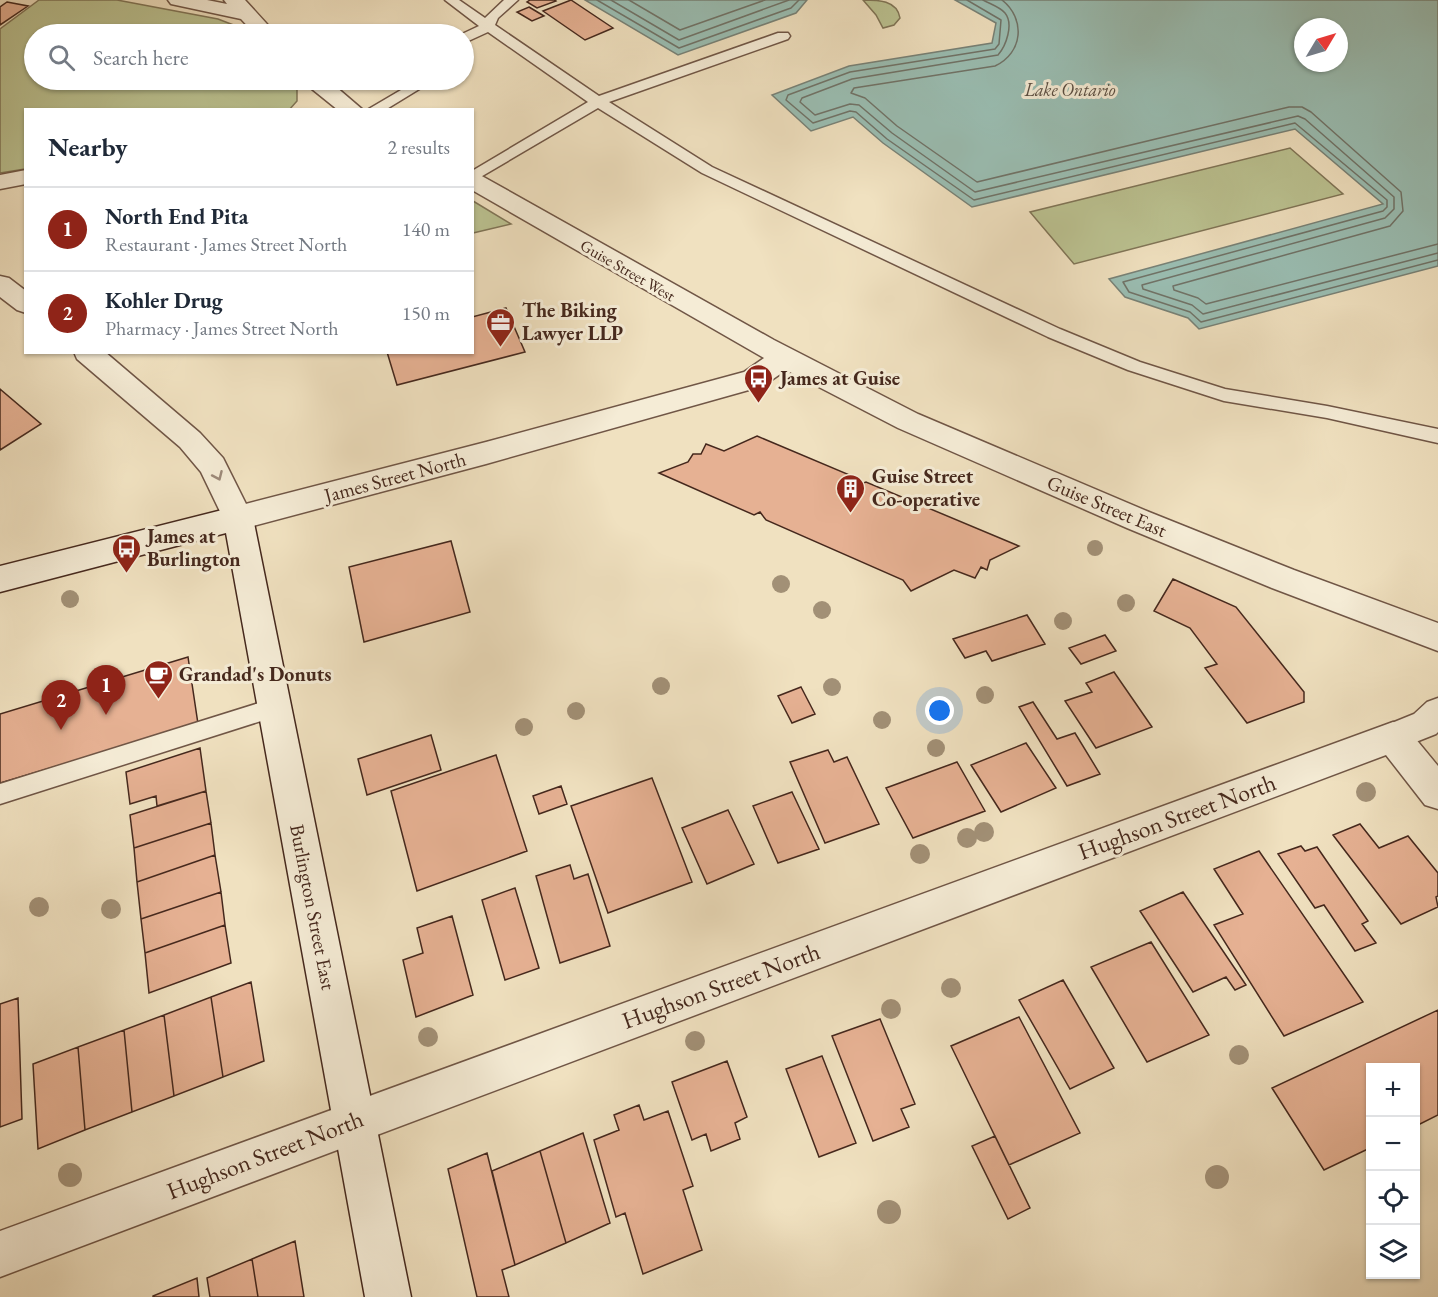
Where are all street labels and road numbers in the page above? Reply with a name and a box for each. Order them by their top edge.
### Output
street label: Guise Street West [576,235,679,306]
street label: James Street North [319,446,469,509]
street label: Guise Street East [1043,469,1172,543]
street label: Hughson Street North [1074,766,1280,867]
street label: Burlington Street East [284,822,342,993]
street label: Hughson Street North [618,935,824,1036]
street label: Hughson Street North [162,1103,368,1206]

